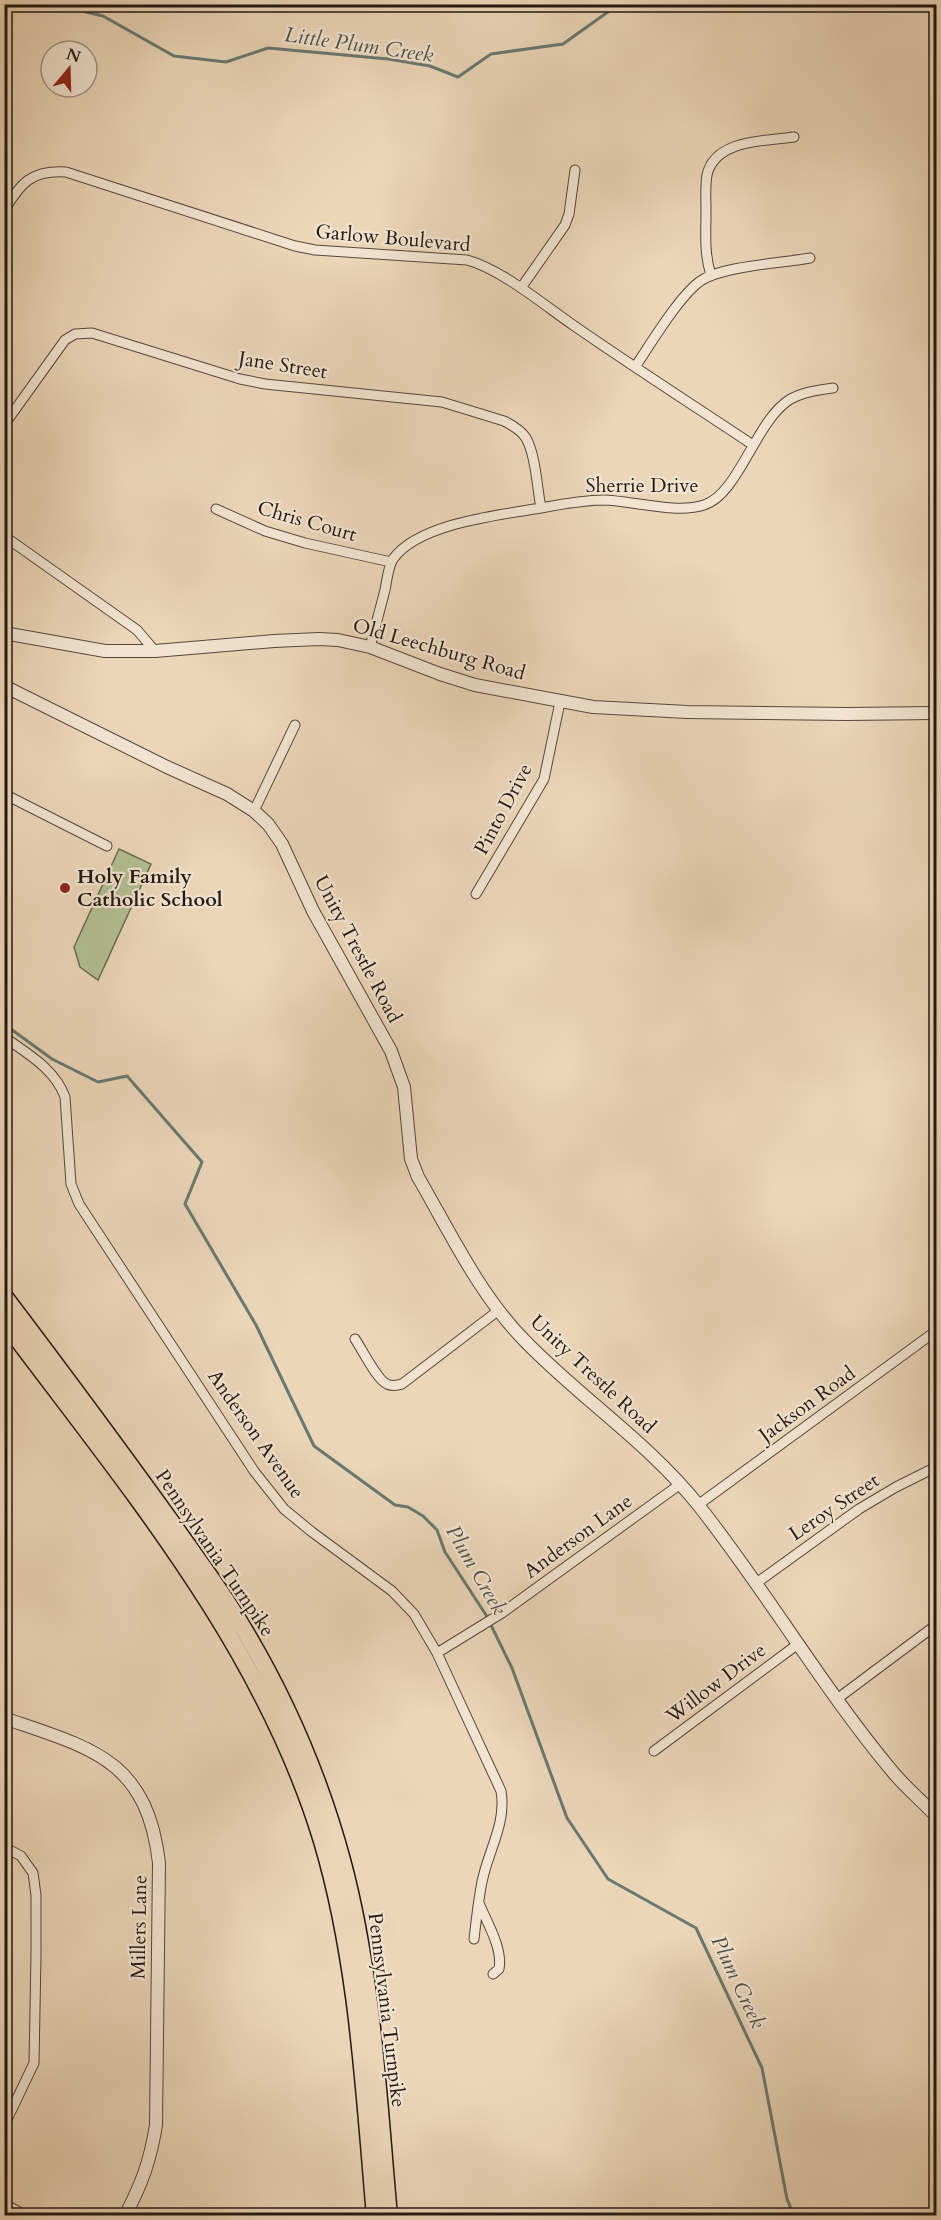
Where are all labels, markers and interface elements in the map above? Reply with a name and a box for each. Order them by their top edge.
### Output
water label: Little Plum Creek [283,20,436,70]
north arrow [39,39,99,99]
text: N [63,43,84,68]
street label: Garlow Boulevard [314,218,472,258]
street label: Jane Street [234,344,330,385]
street label: Sherrie Drive [585,472,699,499]
street label: Chris Court [254,494,360,548]
street label: Old Leechburg Road [350,611,529,687]
street label: Pinto Drive [468,759,538,859]
place label: Holy Family Catholic School [77,863,223,913]
street label: Unity Trestle Road [308,871,408,1028]
marker: Holy Family Catholic School [58,881,72,895]
street label: Unity Trestle Road [524,1309,662,1440]
street label: Jackson Road [751,1360,861,1450]
street label: Anderson Avenue [201,1364,311,1504]
street label: Pennsylvania Turnpike [149,1464,281,1642]
street label: Leroy Street [784,1467,885,1547]
street label: Anderson Lane [518,1487,638,1585]
water label: Plum Creek [439,1520,514,1621]
street label: Willow Drive [660,1637,771,1730]
street label: Millers Lane [125,1875,153,1979]
street label: Pennsylvania Turnpike [362,1911,412,2109]
water label: Plum Creek [704,1931,772,2034]

